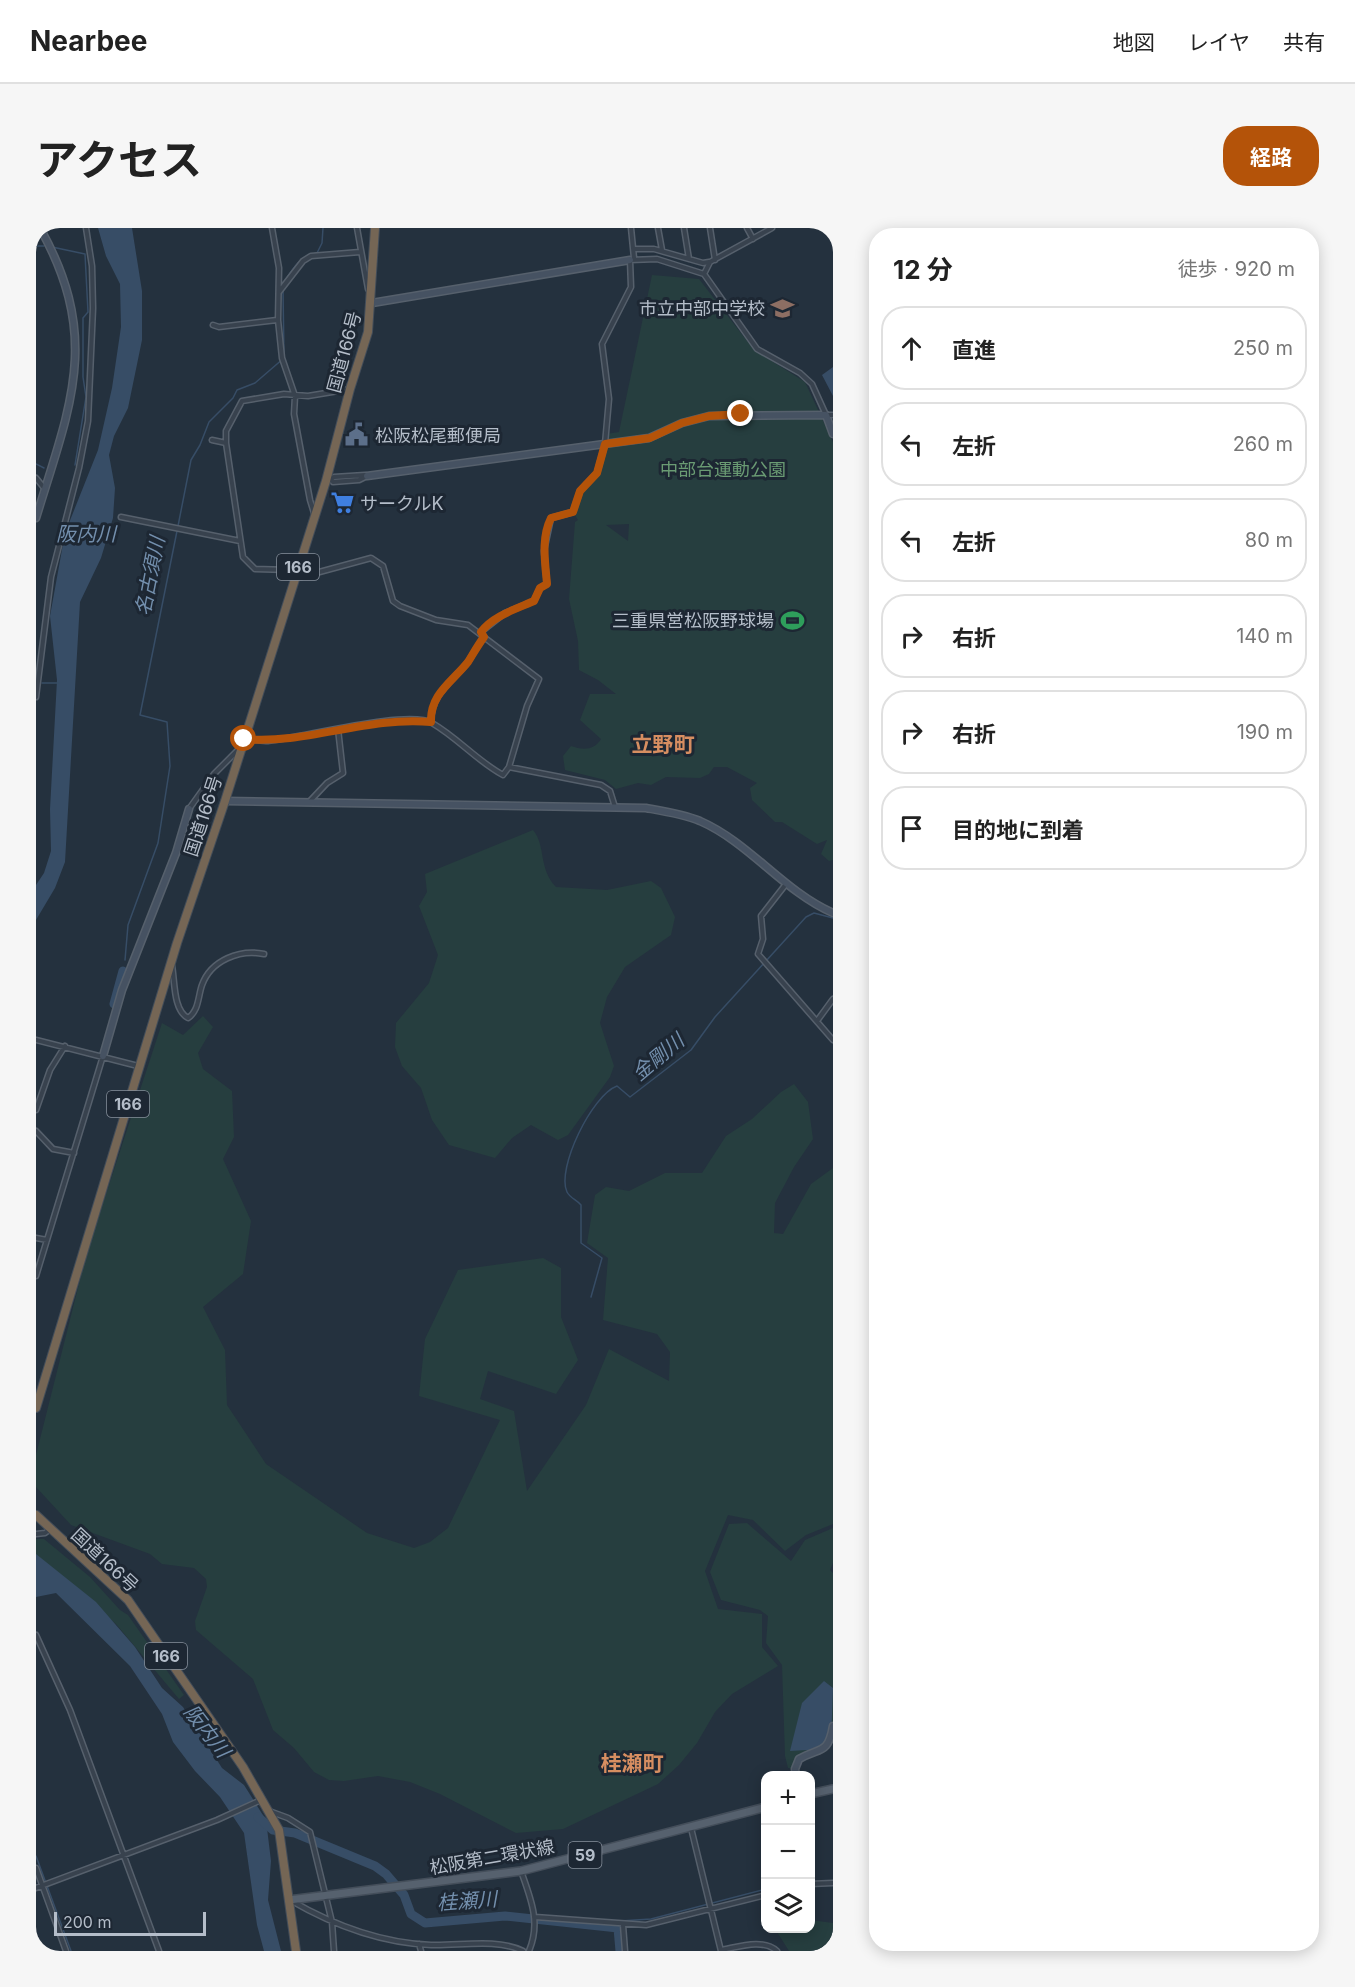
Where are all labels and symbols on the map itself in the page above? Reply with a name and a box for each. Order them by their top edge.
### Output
school or university icon: 市立中部中学校 [770,295,796,321]
place label: 市立中部中学校 [639,298,765,319]
street label: 国道166号 [323,309,365,395]
route end [727,400,753,426]
public building icon: 松阪松尾郵便局 [344,422,370,448]
place label: 松阪松尾郵便局 [375,425,501,446]
park label: 中部台運動公園 [660,459,786,480]
supermarket icon: サークルK [329,490,355,516]
place label: サークルK [360,493,444,514]
water label: 阪内川 [56,522,118,546]
water label: 名古須川 [131,532,170,618]
road number: 166 [277,554,319,580]
sports icon: 三重県営松阪野球場 [779,607,805,633]
place label: 三重県営松阪野球場 [612,610,774,631]
route start [230,725,256,751]
district label: 立野町 [632,732,695,757]
street label: 国道166号 [180,773,226,859]
water label: 金剛川 [627,1027,690,1085]
road number: 166 [107,1091,149,1117]
street label: 国道166号 [67,1524,143,1596]
road number: 166 [145,1643,187,1669]
water label: 阪内川 [179,1700,236,1764]
district label: 桂瀬町 [601,1751,664,1776]
street label: 松阪第二環状線 [428,1836,556,1878]
road number: 59 [568,1842,602,1868]
water label: 桂瀬川 [436,1887,500,1915]
scale bar [54,1909,206,1936]

